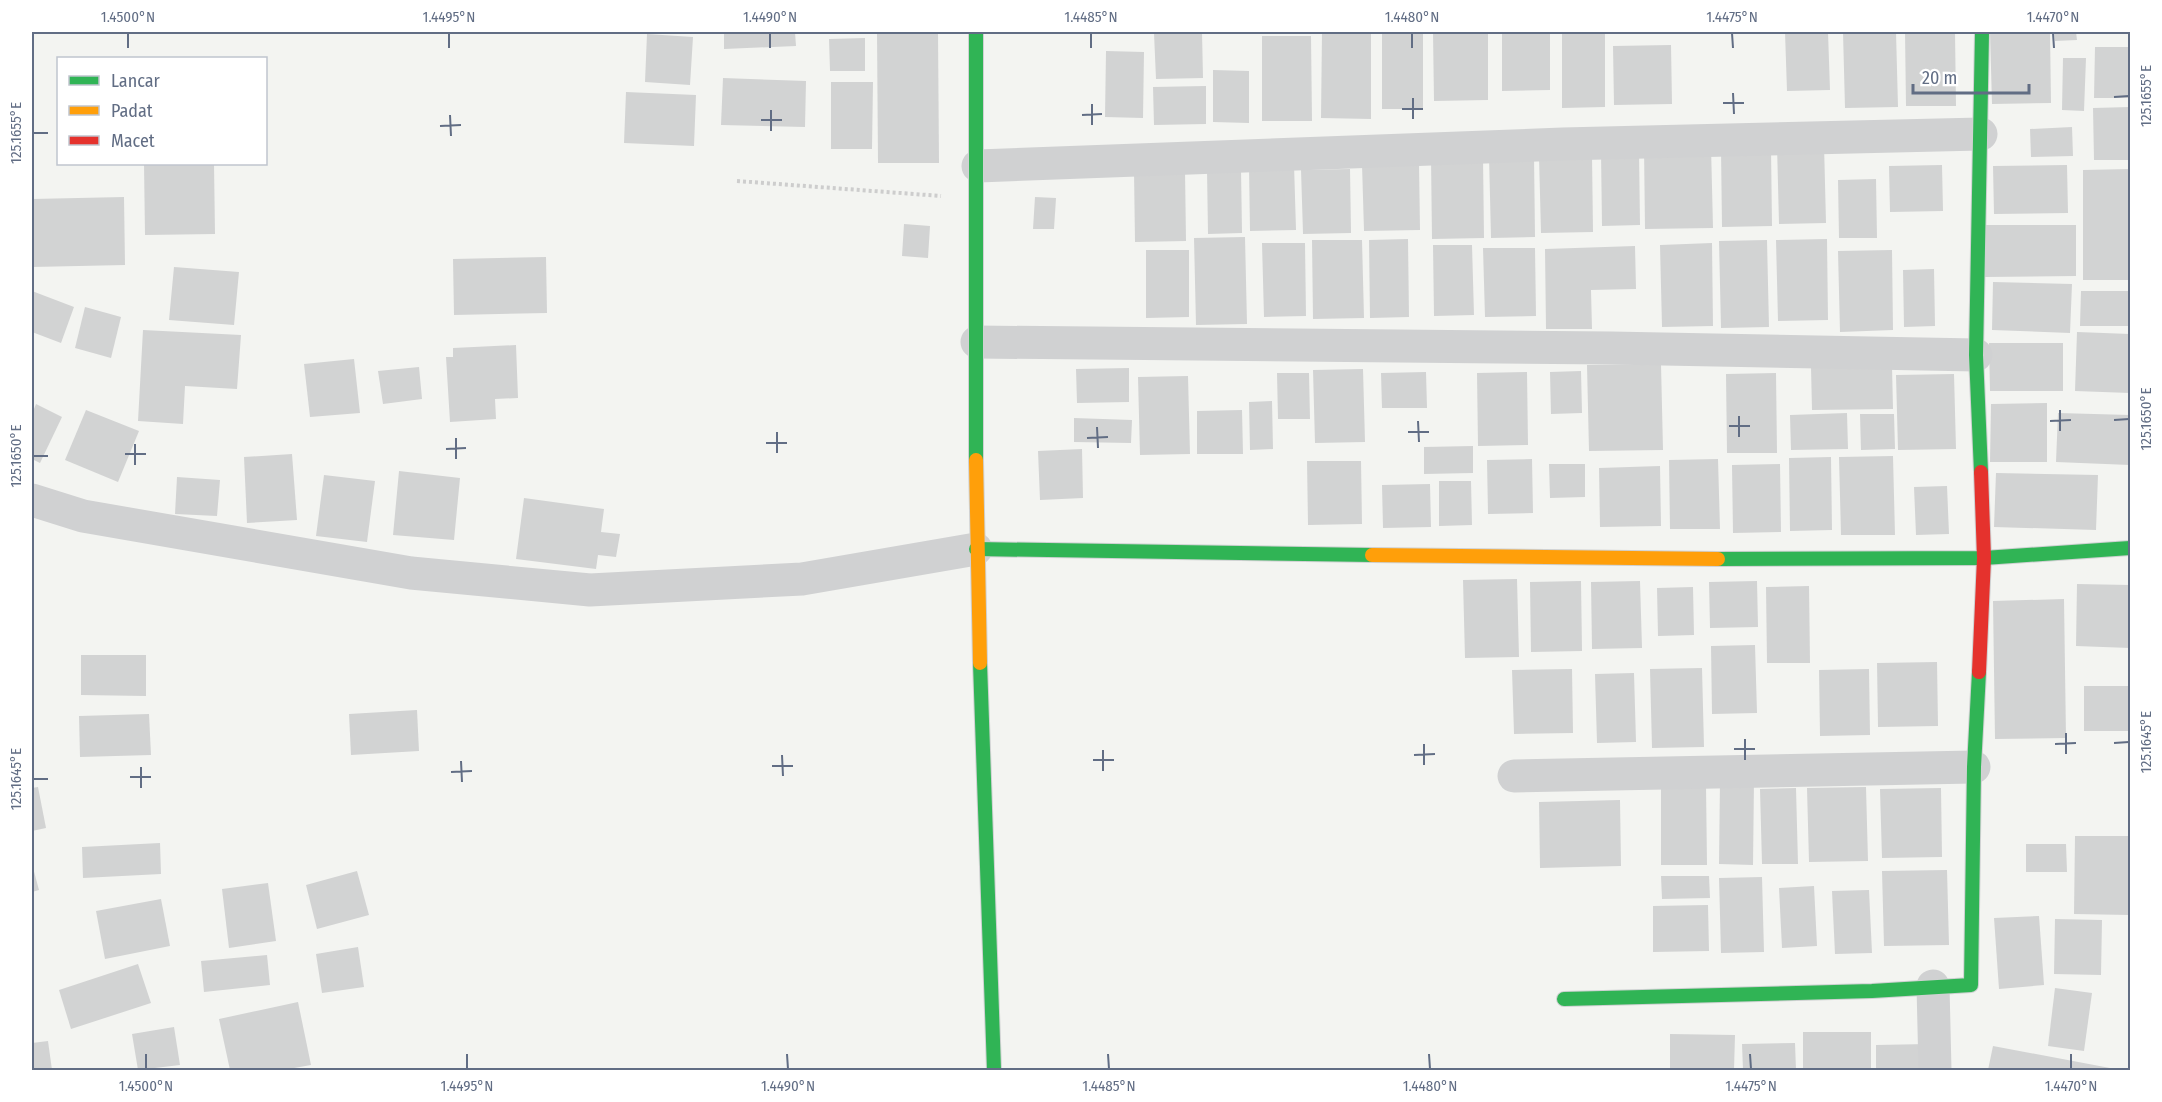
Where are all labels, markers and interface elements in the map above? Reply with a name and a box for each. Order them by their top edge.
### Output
text: 1.4500°N [101,8,155,26]
text: 1.4495°N [423,8,475,26]
text: 1.4490°N [743,8,797,26]
text: 1.4485°N [1064,8,1118,26]
text: 1.4480°N [1385,8,1439,26]
text: 1.4475°N [1706,8,1758,26]
text: 1.4470°N [2027,8,2079,26]
legend [57,57,267,165]
scale bar [1913,57,2028,95]
text: 125.1655°E [2137,65,2155,127]
text: 20 m [1922,67,1957,89]
text: Lancar [111,70,160,92]
text: Padat [111,100,153,122]
text: 125.1655°E [7,102,25,164]
text: Macet [111,130,155,152]
text: 125.1650°E [2137,387,2155,451]
text: 125.1650°E [7,424,25,488]
text: 125.1645°E [2137,711,2155,773]
text: 125.1645°E [7,748,25,810]
text: 1.4500°N [119,1077,173,1095]
text: 1.4495°N [441,1077,493,1095]
text: 1.4490°N [761,1077,815,1095]
text: 1.4485°N [1082,1077,1136,1095]
text: 1.4480°N [1403,1077,1457,1095]
text: 1.4475°N [1725,1077,1777,1095]
text: 1.4470°N [2045,1077,2097,1095]

